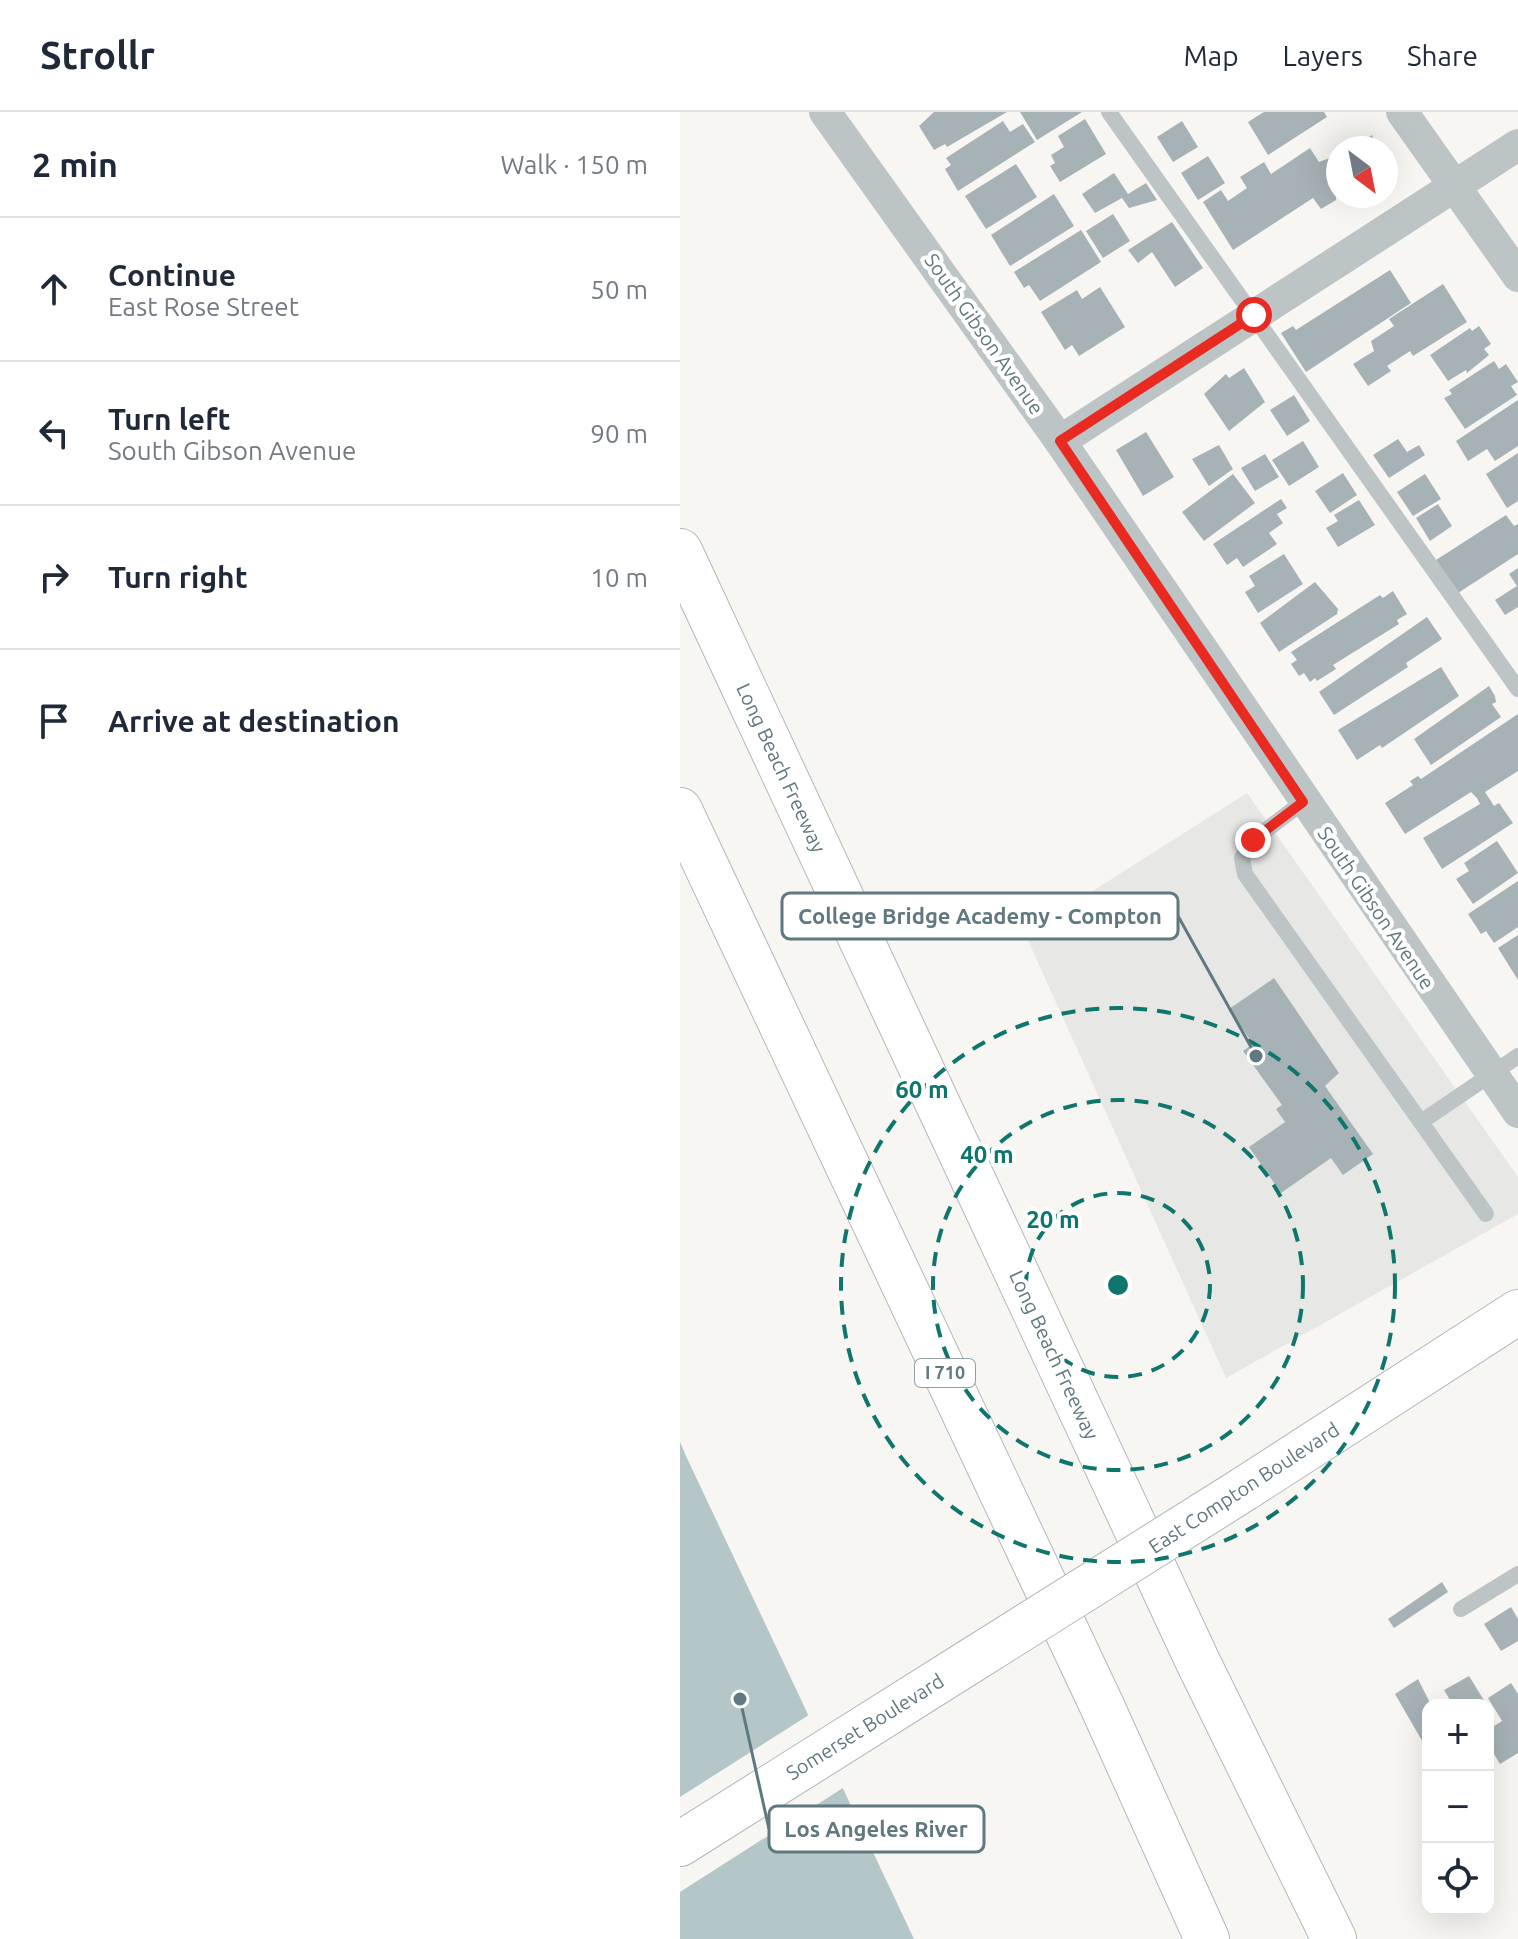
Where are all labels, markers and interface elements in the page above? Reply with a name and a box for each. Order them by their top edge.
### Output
text: Strollr [40,34,155,76]
text: Map [1183,40,1239,71]
text: Layers [1283,40,1363,71]
text: Share [1407,40,1478,71]
north arrow [1326,136,1398,208]
text: 2 min [32,145,118,183]
text: Walk · 150 m [500,150,648,179]
street label: South Gibson Avenue [920,249,1049,419]
text: Continue [108,258,236,292]
icon: ahead [32,267,76,311]
text: 50 m [590,275,648,304]
text: East Rose Street [108,292,299,321]
route start [1236,297,1272,333]
text: Turn left [108,402,230,436]
icon: left [32,411,76,455]
text: 90 m [590,419,648,448]
text: South Gibson Avenue [108,436,356,465]
icon: right [32,555,76,599]
text: Turn right [108,560,248,594]
text: 10 m [590,563,648,592]
street label: Long Beach Freeway [732,680,831,856]
icon: arrive [32,699,76,743]
text: Arrive at destination [108,704,400,738]
route end [1235,822,1271,858]
street label: South Gibson Avenue [1313,822,1439,993]
callout: College Bridge Academy - Compton [782,893,1178,939]
text: College Bridge Academy - Compton [798,903,1162,928]
text: 60 m [895,1076,949,1103]
text: 40 m [960,1141,1014,1168]
text: 20 m [1026,1206,1080,1233]
street label: Long Beach Freeway [1005,1267,1104,1443]
centre of rings [1104,1271,1132,1299]
road number: I 710 [915,1359,975,1387]
street label: East Compton Boulevard [1144,1417,1343,1558]
street label: Somerset Boulevard [782,1669,948,1784]
map controls [1422,1699,1494,1915]
button: + [1422,1699,1494,1771]
button: − [1422,1771,1494,1843]
callout: Los Angeles River [769,1806,984,1852]
text: Los Angeles River [784,1816,968,1841]
button: locate [1422,1843,1494,1915]

